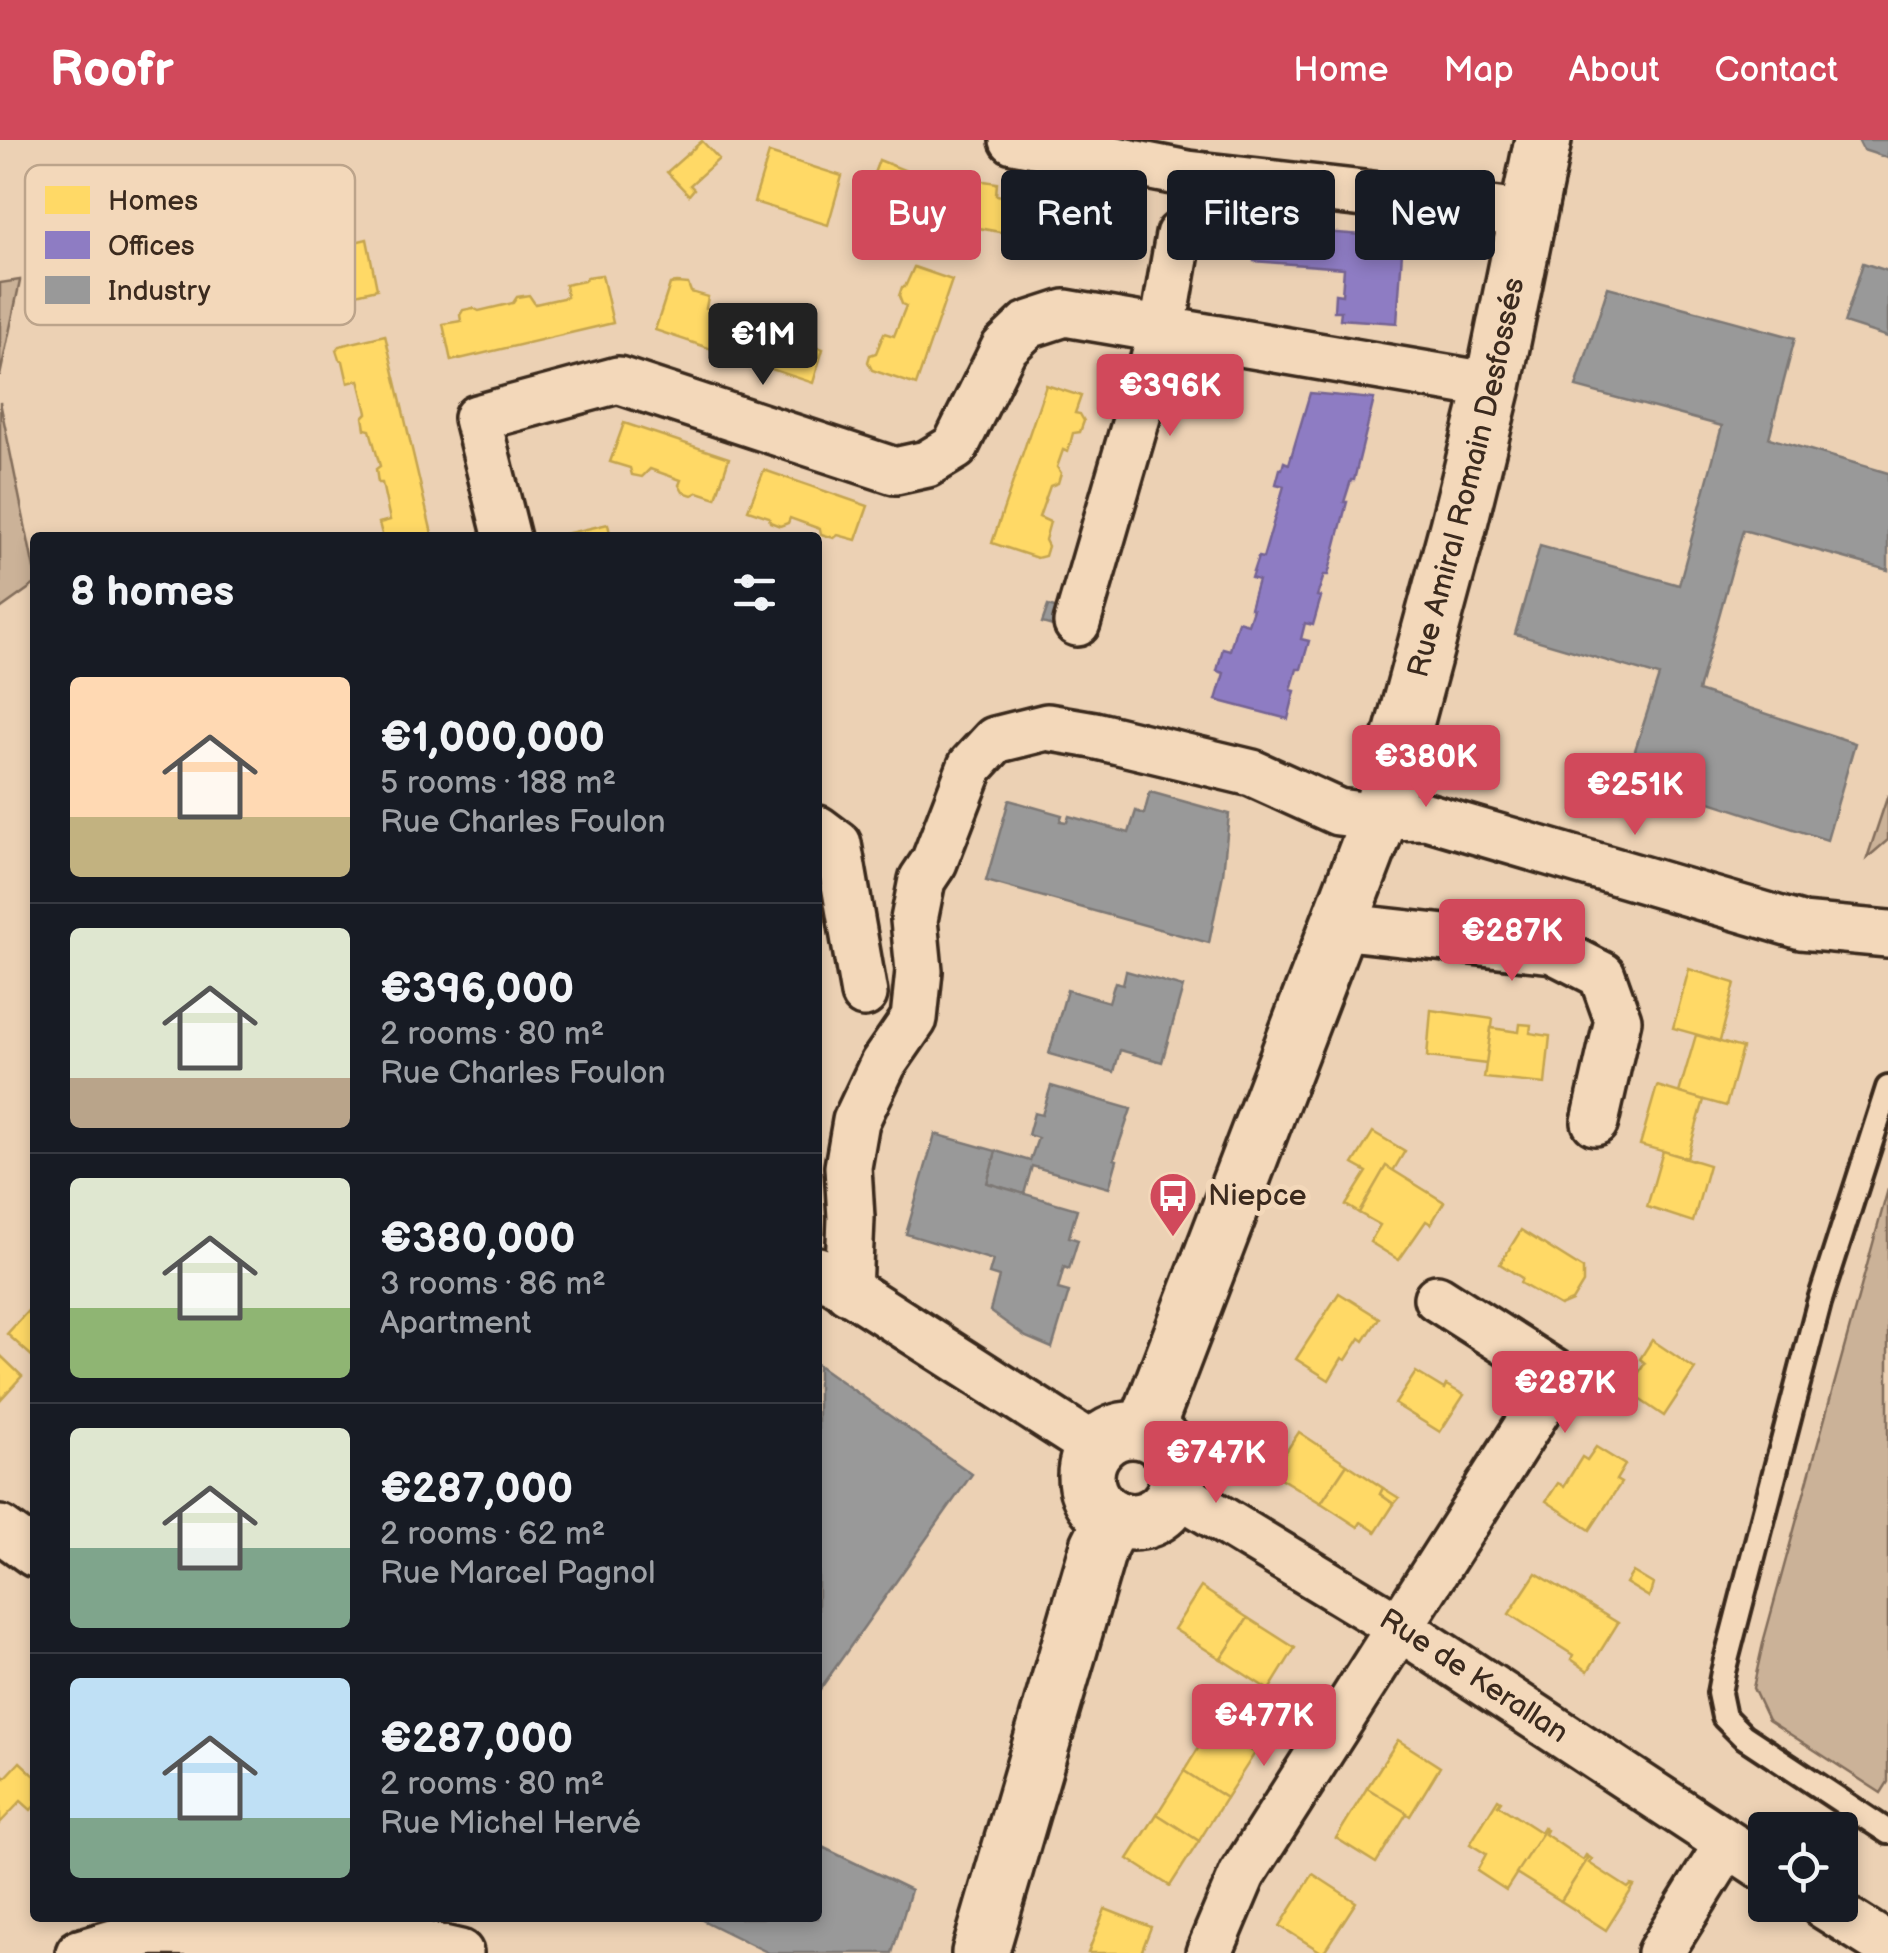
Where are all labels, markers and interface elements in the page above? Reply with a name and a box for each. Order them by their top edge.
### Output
text: Roofr [50,42,174,99]
text: Home [1293,49,1388,92]
text: Map [1443,49,1514,92]
text: About [1569,49,1660,92]
text: Contact [1715,49,1838,92]
legend [25,165,355,325]
chip: Buy [852,170,981,260]
chip: Rent [1001,170,1147,260]
chip: Filters [1167,170,1335,260]
chip: New [1355,170,1495,260]
text: Homes [108,185,198,218]
text: Offices [108,230,195,263]
street label: Rue Amiral Romain Desfossés [1400,274,1533,681]
text: Industry [108,275,211,308]
pin: €1M [715,303,811,388]
text: €1M [730,316,796,355]
pin: €396K [1100,354,1240,439]
text: €396K [1119,367,1221,406]
icon: filters [727,565,782,620]
text: 8 homes [70,567,234,618]
text: €1,000,000 [380,713,605,764]
icon: home [150,717,270,837]
pin: €380K [1356,725,1496,810]
text: €380K [1374,738,1478,777]
pin: €251K [1565,753,1705,838]
text: 5 rooms · 188 m² [380,764,616,803]
text: €251K [1587,766,1684,805]
text: Rue Charles Foulon [380,803,666,842]
pin: €287K [1442,899,1582,984]
text: €287K [1461,912,1563,951]
text: €396,000 [380,964,574,1015]
icon: home [150,968,270,1088]
text: 2 rooms · 80 m² [380,1015,604,1054]
text: Rue Charles Foulon [380,1054,666,1093]
bus stop icon: Niepce [1147,1170,1199,1238]
place label: Niepce [1208,1178,1307,1214]
text: €380,000 [380,1214,575,1265]
icon: home [150,1218,270,1338]
text: 3 rooms · 86 m² [380,1265,606,1304]
text: Apartment [380,1304,531,1343]
pin: €287K [1495,1351,1635,1436]
text: €287K [1514,1364,1616,1403]
pin: €747K [1146,1421,1286,1506]
text: €747K [1166,1434,1266,1473]
text: €287,000 [380,1464,573,1515]
icon: home [150,1468,270,1588]
text: 2 rooms · 62 m² [380,1515,605,1554]
text: Rue Marcel Pagnol [380,1554,655,1593]
street label: Rue de Kerallan [1373,1601,1575,1751]
pin: €477K [1194,1684,1334,1769]
text: €477K [1214,1697,1314,1736]
text: €287,000 [380,1714,573,1765]
icon: home [150,1718,270,1838]
text: 2 rooms · 80 m² [380,1765,604,1804]
text: Rue Michel Hervé [380,1804,641,1843]
map controls [1748,1812,1858,1922]
button: locate [1748,1812,1858,1922]

